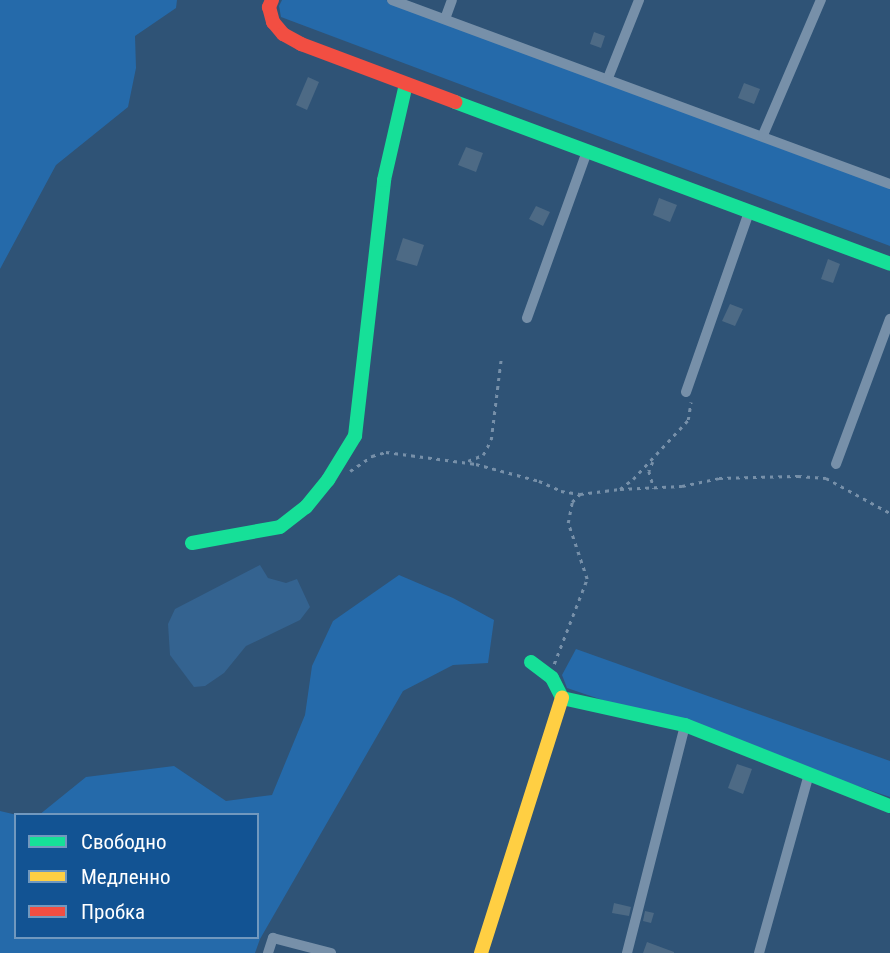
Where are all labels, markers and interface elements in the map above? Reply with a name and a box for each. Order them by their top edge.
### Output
legend [14,813,259,939]
text: Свободно [81,830,167,854]
text: Медленно [81,865,170,889]
text: Пробка [81,900,145,924]

